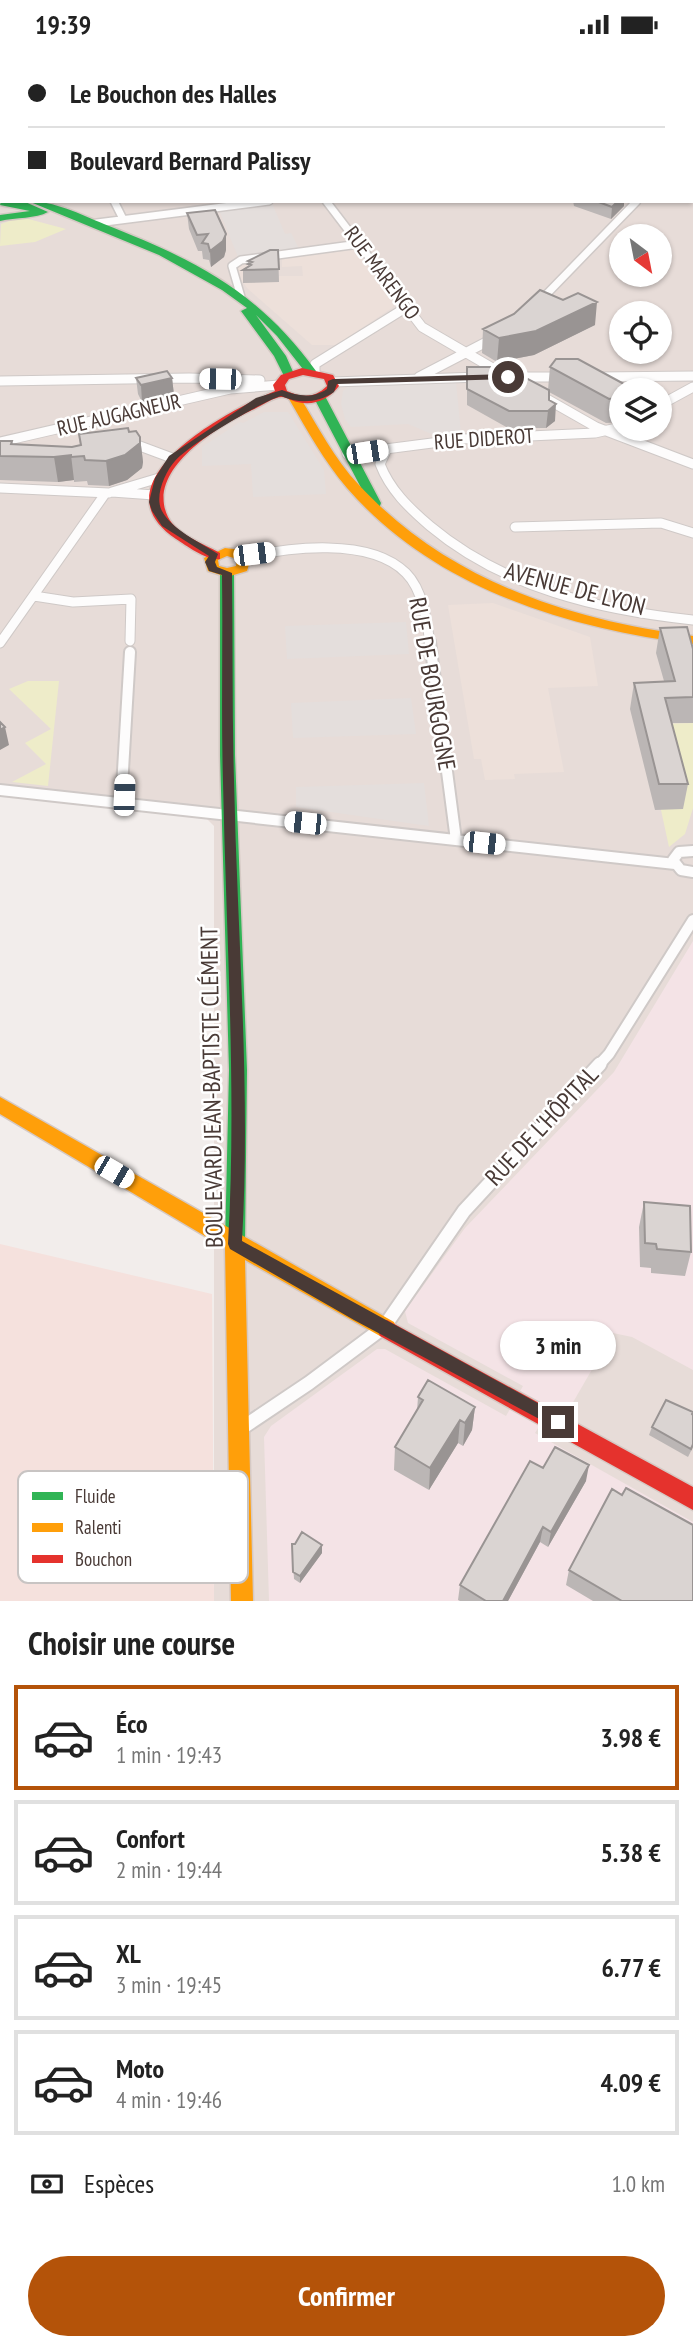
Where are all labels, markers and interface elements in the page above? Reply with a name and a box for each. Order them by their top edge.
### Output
text: 19:39 [35,8,91,41]
text: Le Bouchon des Halles [70,77,277,110]
text: Boulevard Bernard Palissy [70,144,310,177]
street label: RUE MARENGO [339,221,426,325]
north arrow [609,224,672,287]
map controls [609,224,672,441]
button: locate [609,301,672,364]
route start [492,361,524,393]
car [199,368,242,390]
button: layers [609,378,672,441]
street label: RUE AUGAGNEUR [54,387,183,442]
street label: RUE DIDEROT [433,422,535,455]
car [345,438,390,466]
car [232,541,277,567]
street label: AVENUE DE LYON [501,555,649,622]
street label: RUE DE BOURGOGNE [402,595,463,773]
car [113,774,136,816]
car [284,810,327,836]
car [463,830,506,856]
street label: BOULEVARD JEAN-BAPTISTE CLÉMENT [193,926,230,1248]
street label: RUE DE L'HÔPITAL [478,1059,605,1192]
car [91,1152,138,1192]
callout: 3 min [500,1321,616,1369]
text: 3 min [535,1331,581,1360]
route end [542,1406,574,1438]
legend [18,1471,248,1583]
text: Fluide [75,1484,116,1508]
text: Ralenti [75,1515,122,1539]
text: Bouchon [75,1547,132,1571]
text: Choisir une course [28,1622,235,1664]
icon: car [32,1706,95,1769]
text: Éco [116,1707,148,1740]
text: 3.98 € [600,1721,661,1754]
text: 1 min · 19:43 [116,1740,222,1769]
icon: car [32,1821,95,1884]
text: Confort [116,1822,185,1855]
text: 5.38 € [600,1836,661,1869]
text: 2 min · 19:44 [116,1855,222,1884]
icon: car [32,1936,95,1999]
text: XL [116,1937,141,1970]
text: 6.77 € [602,1951,661,1984]
text: 3 min · 19:45 [116,1970,222,1999]
icon: car [32,2051,95,2114]
text: Moto [116,2052,164,2085]
text: 4.09 € [600,2066,661,2099]
text: 4 min · 19:46 [116,2085,222,2114]
icon: cash [28,2165,66,2203]
text: Espèces [84,2167,154,2200]
text: 1.0 km [611,2169,665,2198]
button: Confirmer [28,2256,665,2336]

